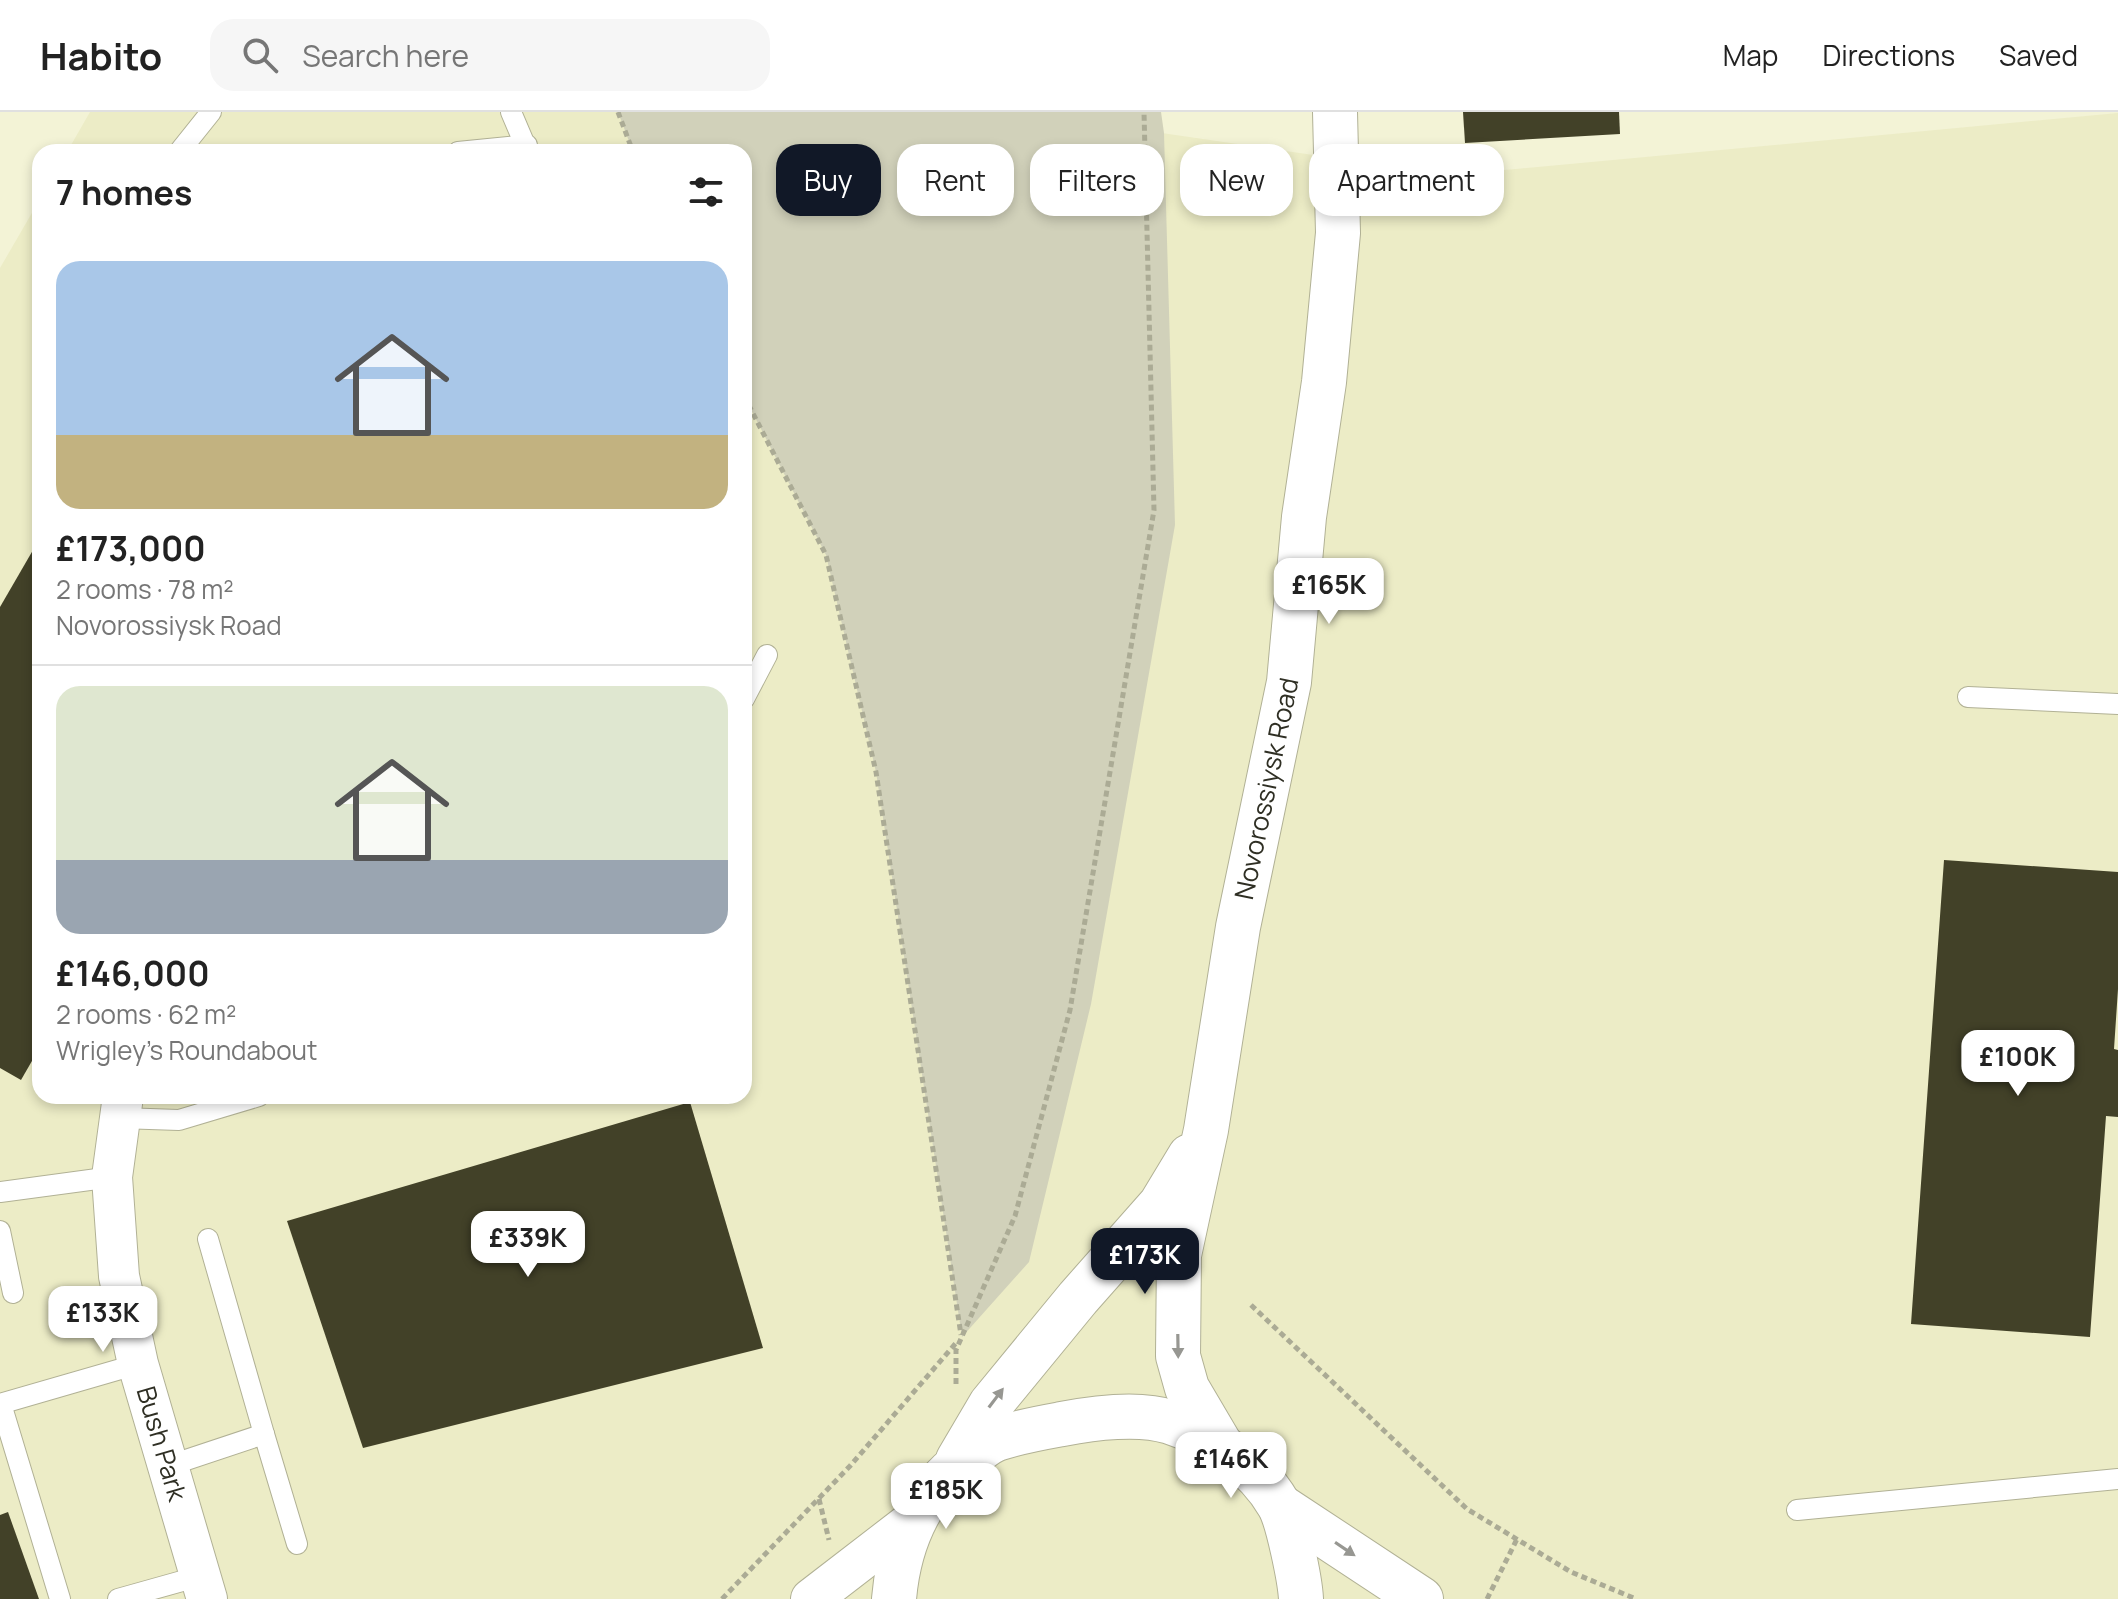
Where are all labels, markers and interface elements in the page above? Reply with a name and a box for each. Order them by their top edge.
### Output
search box [210,19,770,91]
text: Habito [40,29,162,81]
icon: search [238,33,282,77]
text: Search here [302,35,469,76]
text: Map [1723,36,1778,74]
text: Directions [1822,36,1955,74]
text: Saved [1999,36,2078,74]
chip: Buy [776,144,881,216]
chip: Rent [897,144,1014,216]
chip: Filters [1030,144,1164,216]
chip: New [1180,144,1293,216]
chip: Apartment [1309,144,1504,216]
text: 7 homes [56,169,192,215]
icon: filters [684,170,728,214]
icon: home [320,313,464,457]
text: £173,000 [56,525,206,571]
pin: £165K [1273,558,1385,626]
text: £165K [1292,566,1366,602]
text: 2 rooms · 78 m² [56,571,234,607]
text: Novorossiysk Road [56,607,282,643]
street label: Novorossiysk Road [1225,674,1306,903]
icon: home [320,738,464,882]
text: £146,000 [56,950,210,996]
text: 2 rooms · 62 m² [56,996,236,1032]
pin: £100K [1962,1030,2074,1098]
text: Wrigley's Roundabout [56,1032,317,1068]
text: £100K [1979,1038,2057,1074]
pin: £339K [472,1211,584,1279]
text: £339K [489,1219,567,1255]
pin: £173K [1089,1228,1201,1296]
text: £173K [1109,1236,1181,1272]
pin: £133K [47,1286,159,1354]
text: £133K [66,1294,140,1330]
one-way arrow [1172,1333,1185,1359]
street label: Bush Park [129,1382,196,1506]
one-way arrow [988,1388,1004,1408]
pin: £146K [1175,1432,1287,1500]
text: £146K [1193,1440,1269,1476]
pin: £185K [890,1463,1002,1531]
text: £185K [909,1471,983,1507]
one-way arrow [1334,1541,1355,1556]

